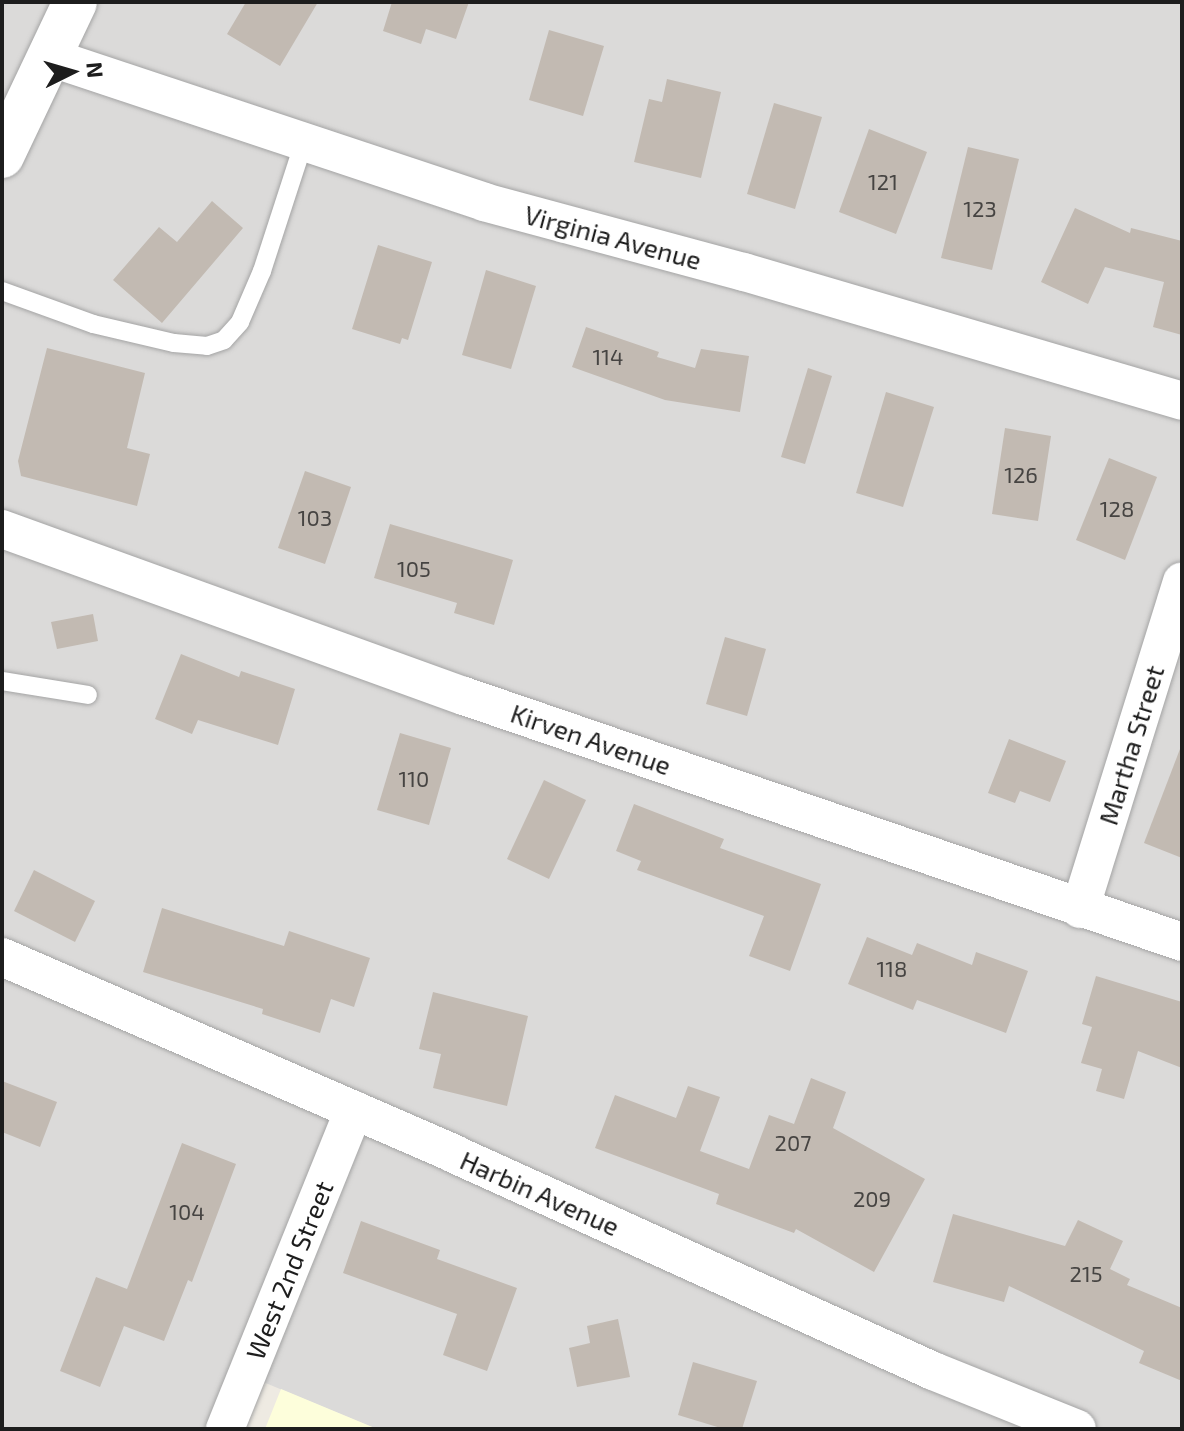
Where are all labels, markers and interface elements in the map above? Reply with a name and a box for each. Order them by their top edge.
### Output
north arrow [32,32,112,112]
text: N [82,61,110,79]
house number: 121 [868,169,898,195]
house number: 123 [963,196,997,222]
street label: Virginia Avenue [521,198,705,276]
house number: 114 [592,344,624,370]
house number: 126 [1004,462,1038,488]
house number: 128 [1100,496,1134,522]
house number: 103 [298,505,332,531]
house number: 105 [397,556,431,582]
street label: Martha Street [1092,662,1170,828]
street label: Kirven Avenue [507,697,675,781]
house number: 110 [399,766,429,792]
house number: 118 [877,956,907,982]
house number: 207 [775,1130,811,1156]
street label: Harbin Avenue [455,1144,625,1242]
street label: West 2nd Street [239,1176,339,1364]
house number: 209 [853,1186,891,1212]
house number: 104 [169,1199,205,1225]
house number: 215 [1070,1261,1102,1287]

